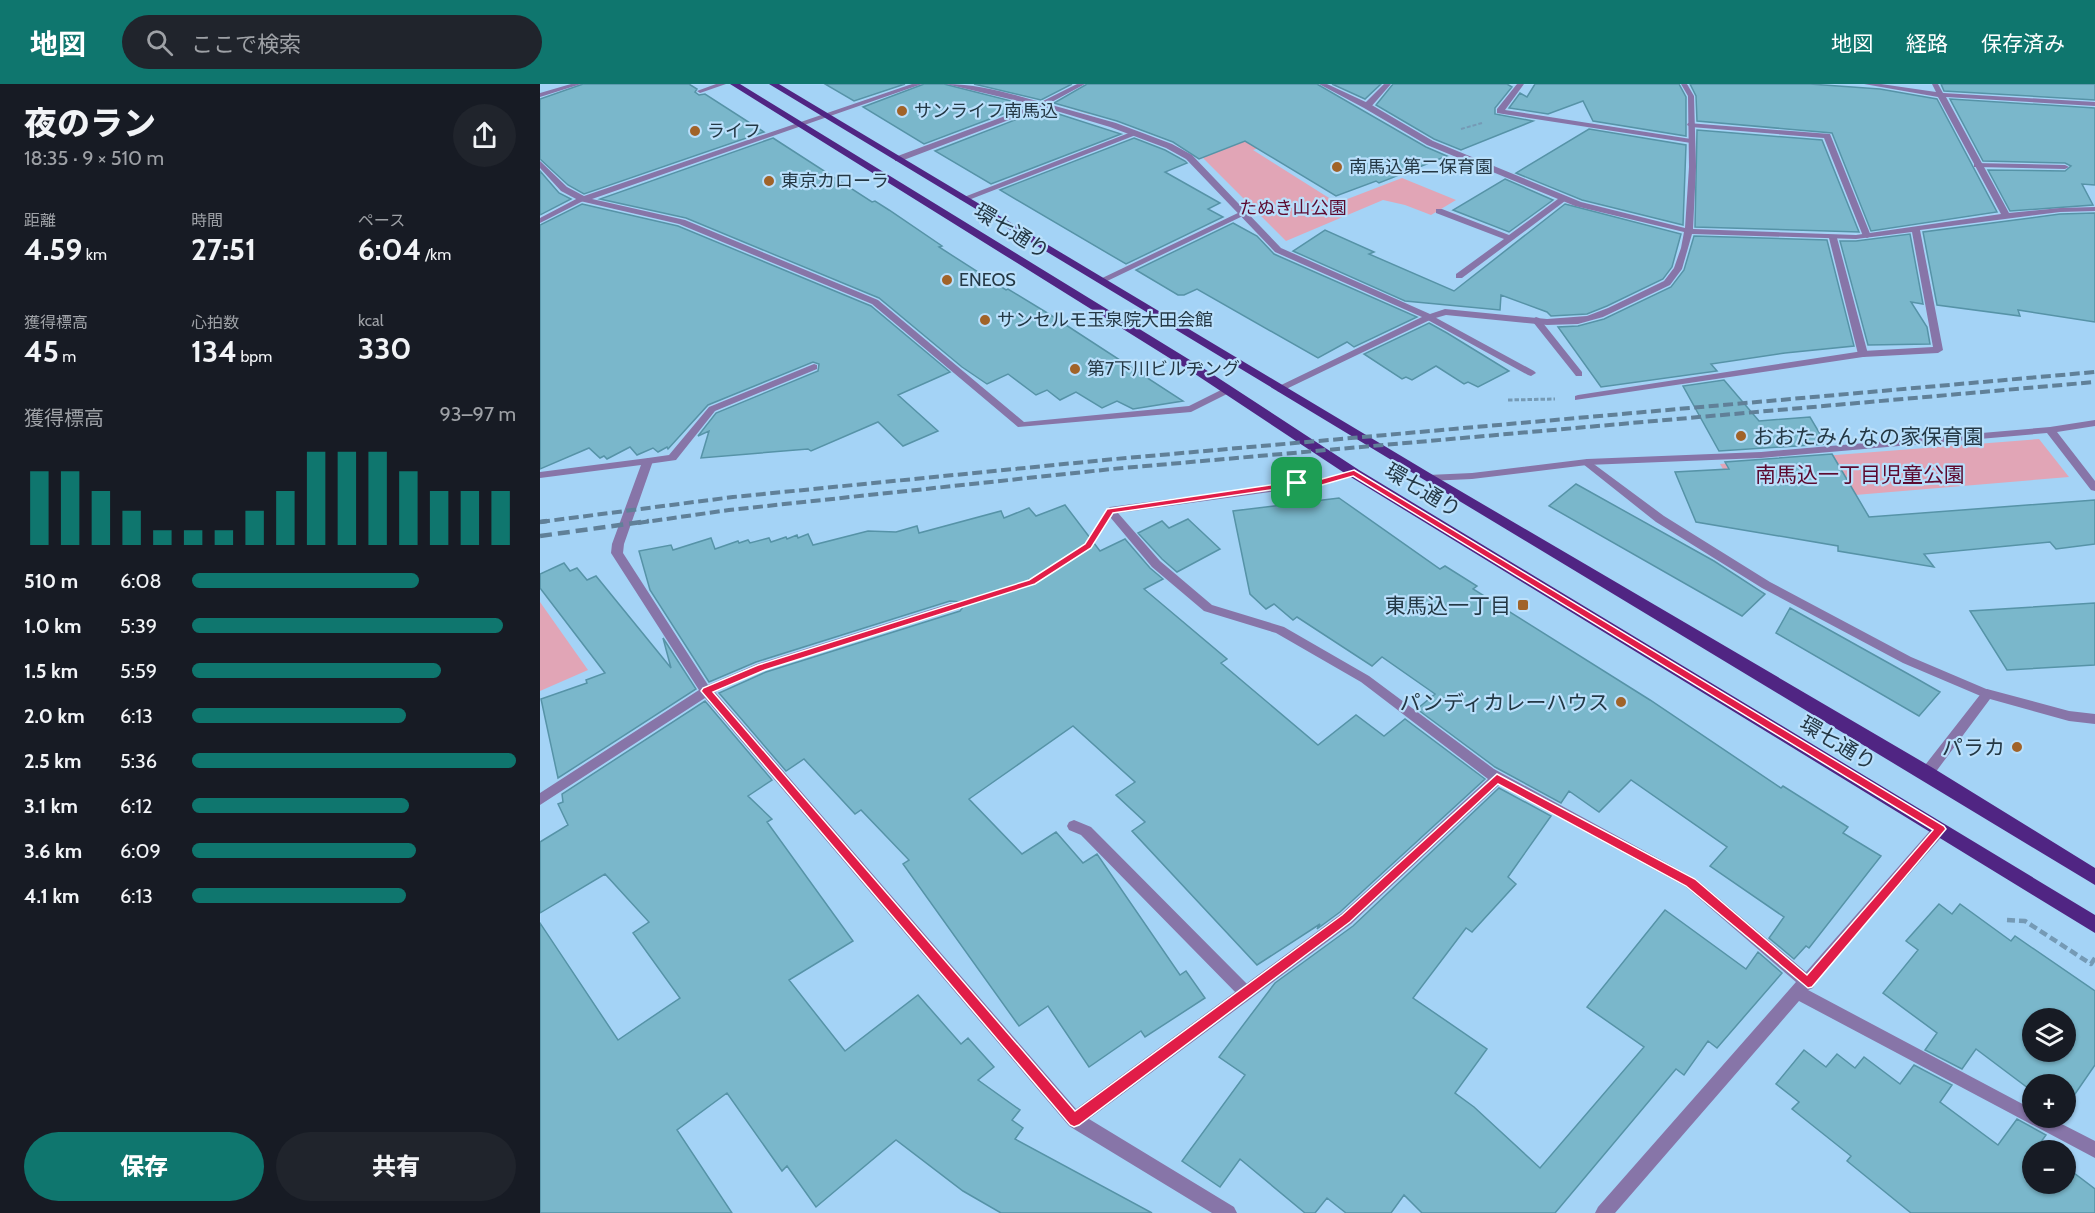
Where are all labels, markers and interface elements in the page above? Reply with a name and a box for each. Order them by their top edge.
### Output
search box [122,15,542,69]
icon: search [143,26,176,59]
text: 地図 [30,27,86,61]
text: ここで検索 [191,31,301,58]
text: 地図 [1831,31,1873,56]
text: 経路 [1906,31,1948,56]
text: 保存済み [1981,31,2065,56]
place label: サンライフ南馬込 [914,100,1058,122]
text: 夜のラン [24,103,156,143]
button: share [453,104,516,167]
marker: サンライフ南馬込 [895,104,909,118]
place label: ライフ [707,120,761,142]
marker: ライフ [688,124,702,138]
text: 18:35 · 9 × 510 m [24,146,164,170]
place label: 南馬込第二保育園 [1349,156,1493,178]
marker: 南馬込第二保育園 [1330,160,1344,174]
place label: 東京カローラ [781,170,889,192]
marker: 東京カローラ [762,174,776,188]
park label: たぬき山公園 [1239,197,1347,219]
street label: 環七通り [970,198,1054,264]
text: 距離 [24,211,56,230]
text: 時間 [191,211,223,230]
text: ペース [358,211,405,230]
text: 4.59 [24,231,82,268]
text: 27:51 [191,231,256,268]
text: 6:04 [358,231,421,268]
text: km [82,245,107,264]
text: /km [421,245,451,264]
place label: ENEOS [959,269,1016,291]
marker: ENEOS [940,273,954,287]
place label: サンセルモ玉泉院大田会館 [997,309,1213,331]
text: kcal [358,311,384,330]
text: 獲得標高 [24,313,88,332]
text: 心拍数 [191,313,239,332]
marker: サンセルモ玉泉院大田会館 [978,313,992,327]
text: 330 [358,330,412,367]
text: 45 [24,333,59,370]
text: 134 [191,333,237,370]
text: m [59,347,76,366]
text: bpm [237,347,272,366]
place label: 第7下川ビルヂング [1087,358,1240,380]
marker: 第7下川ビルヂング [1068,362,1082,376]
text: 93–97 m [439,402,516,426]
text: 獲得標高 [24,406,104,430]
place label: おおたみんなの家保育園 [1753,424,1984,449]
marker: おおたみんなの家保育園 [1734,429,1748,443]
pin [1271,457,1322,508]
street label: 環七通り [1381,458,1465,522]
park label: 南馬込一丁目児童公園 [1755,462,1965,487]
icon: arrive [1280,466,1313,499]
text: 510 m [24,569,78,593]
text: 6:08 [120,569,162,593]
place label: 東馬込一丁目 [1385,593,1511,618]
marker: 東馬込一丁目 [1516,598,1530,612]
text: 1.0 km [24,614,81,638]
text: 5:39 [120,614,157,638]
text: 1.5 km [24,659,78,683]
text: 5:59 [120,659,157,683]
place label: パンディカレーハウス [1400,690,1609,715]
marker: パンディカレーハウス [1614,695,1628,709]
text: 2.0 km [24,704,85,728]
text: 6:13 [120,704,153,728]
street label: 環七通り [1796,711,1880,775]
place label: パラカ [1942,735,2005,760]
marker: パラカ [2010,740,2024,754]
text: 2.5 km [24,749,81,773]
text: 5:36 [120,749,157,773]
text: 3.1 km [24,794,78,818]
text: 6:12 [120,794,153,818]
text: 3.6 km [24,839,82,863]
text: 6:09 [120,839,161,863]
text: 4.1 km [24,884,79,908]
text: 6:13 [120,884,153,908]
map controls [2022,1008,2076,1194]
button: layers [2022,1008,2076,1062]
button: + [2022,1074,2076,1128]
button: 保存 [24,1132,264,1201]
button: 共有 [276,1132,516,1201]
button: − [2022,1140,2076,1194]

